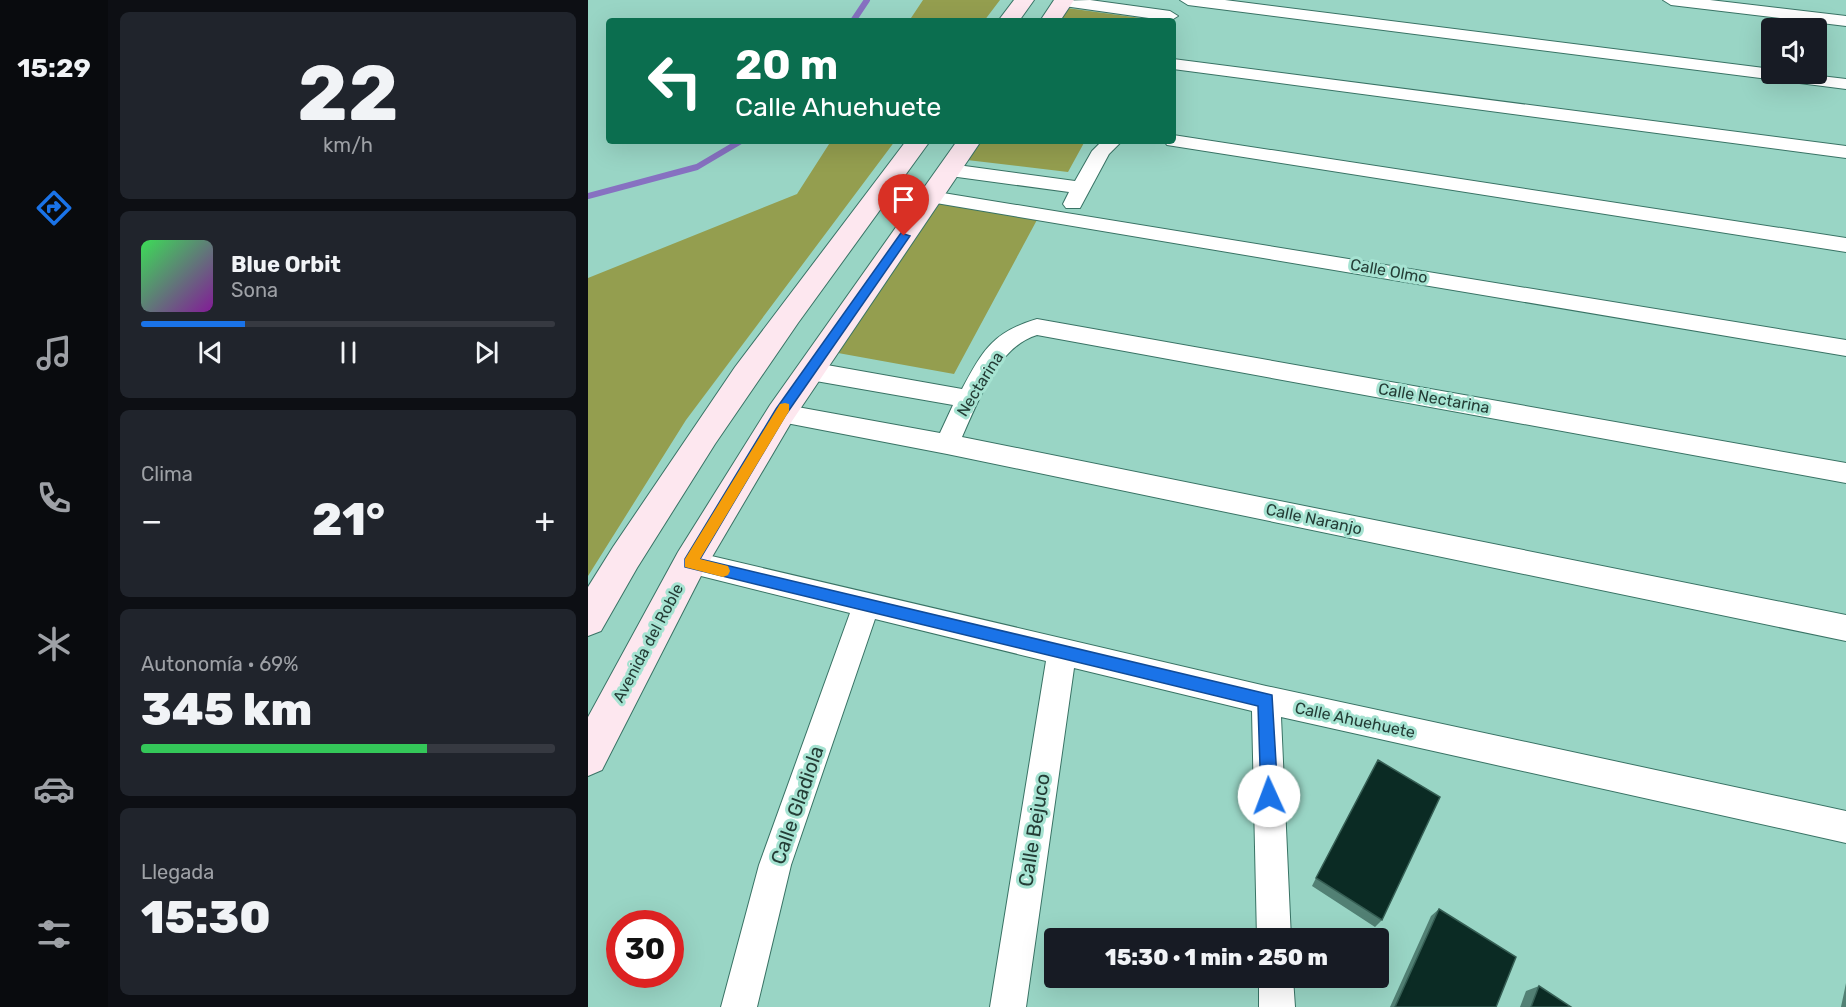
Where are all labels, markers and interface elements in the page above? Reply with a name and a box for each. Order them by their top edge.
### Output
map controls [1761,18,1827,84]
button: sound [1761,18,1827,84]
text: 20 m [735,40,838,90]
icon: left [636,42,714,120]
text: 22 [297,47,399,140]
text: 15:29 [17,52,91,84]
text: Calle Ahuehuete [735,91,941,123]
text: km/h [323,133,373,157]
pin [878,174,929,236]
icon: arrive [887,183,920,216]
icon: directions [33,187,75,229]
text: Blue Orbit [231,251,341,278]
street label: Calle Olmo [1349,255,1429,287]
text: Sona [231,278,278,302]
icon: music [33,332,75,374]
icon: previous [194,336,227,369]
icon: pause [332,336,365,369]
icon: next [470,336,503,369]
street label: Nectarina [953,348,1007,420]
street label: Calle Nectarina [1377,379,1491,417]
text: Clima [141,462,193,486]
icon: phone [33,477,75,519]
text: 21° [312,493,385,546]
street label: Calle Naranjo [1264,500,1364,538]
text: − [141,501,162,540]
text: + [534,501,555,540]
street label: Avenida del Roble [609,580,687,706]
icon: climate [33,623,75,665]
text: Autonomía · 69% [141,652,298,676]
text: 345 km [141,683,312,736]
street label: Calle Ahuehuete [1293,698,1417,742]
street label: Calle Gladiola [765,743,829,867]
position arrow [1237,764,1301,828]
icon: car [33,768,75,810]
street label: Calle Bejuco [1013,772,1055,888]
text: Llegada [141,860,214,884]
text: 15:30 [141,891,271,944]
speed limit sign: 30 [606,910,684,988]
icon: filters [33,913,75,955]
text: 15:30 · 1 min · 250 m [1105,944,1328,971]

